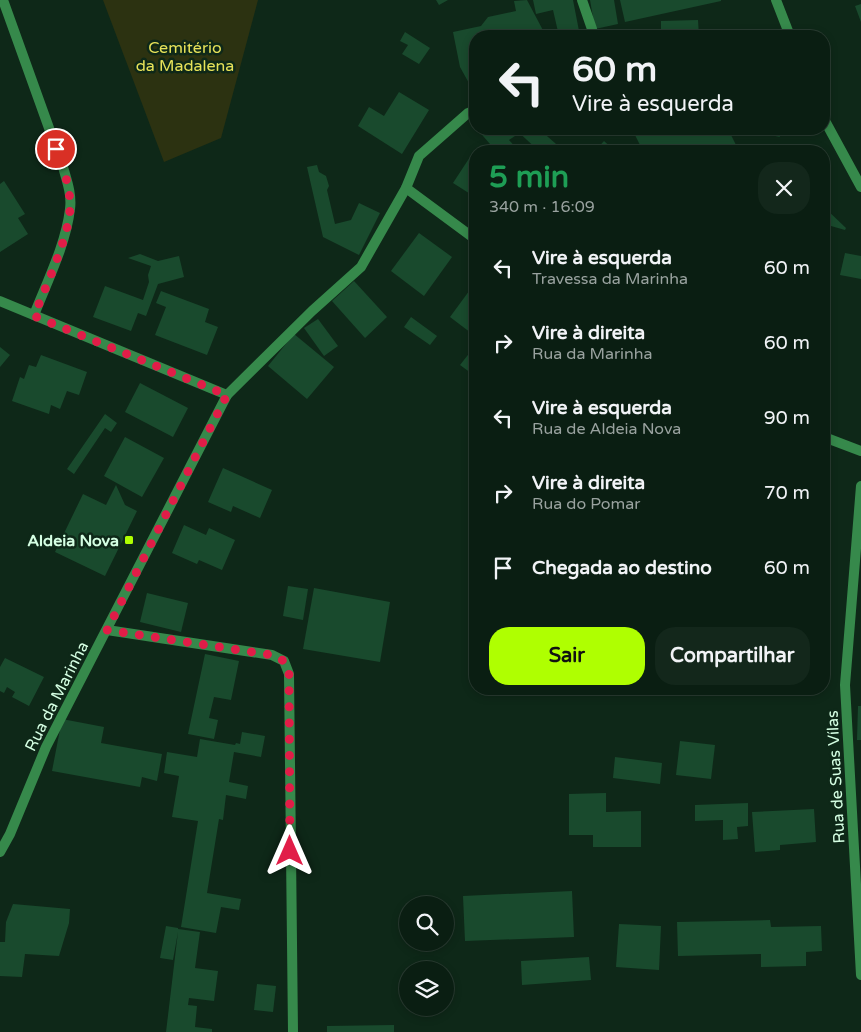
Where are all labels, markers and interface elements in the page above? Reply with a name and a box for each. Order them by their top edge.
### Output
park label: Cemitério da Madalena [136,38,234,76]
text: 60 m [572,49,657,91]
icon: left [489,50,554,115]
text: Vire à esquerda [572,91,734,117]
pin [35,128,77,170]
icon: arrive [42,135,70,163]
text: 5 min [489,159,569,196]
button: close [758,162,810,214]
text: 340 m · 16:09 [489,197,595,217]
text: Vire à esquerda [532,247,672,269]
icon: left [489,254,517,282]
text: 60 m [764,257,810,279]
text: Travessa da Marinha [532,269,688,289]
text: Vire à direita [532,322,645,344]
icon: right [489,329,517,357]
text: 60 m [764,332,810,354]
text: Rua da Marinha [532,344,653,364]
text: Vire à esquerda [532,397,672,419]
icon: left [489,404,517,432]
text: 90 m [764,407,810,429]
text: Rua de Aldeia Nova [532,419,681,439]
text: Vire à direita [532,472,645,494]
icon: right [489,479,517,507]
text: 70 m [764,482,810,504]
text: Rua do Pomar [532,494,640,514]
place label: Aldeia Nova [27,531,119,551]
marker: Aldeia Nova [123,534,135,546]
icon: arrive [489,554,517,582]
text: Chegada ao destino [532,557,712,579]
text: 60 m [764,557,810,579]
button: Sair [489,627,645,685]
button: Compartilhar [655,627,810,685]
street label: Rua da Marinha [21,638,93,755]
street label: Rua de Suas Vílas [823,710,849,844]
position arrow [263,824,315,876]
map controls [399,896,454,1016]
button: search [399,896,454,951]
button: layers [399,961,454,1016]

